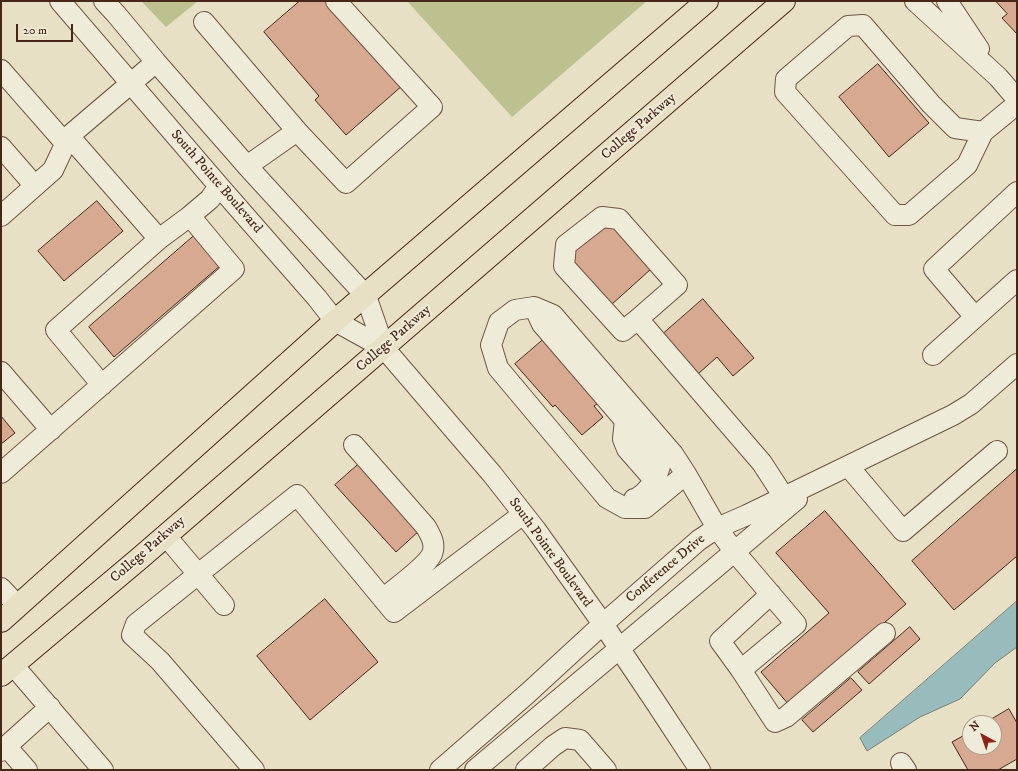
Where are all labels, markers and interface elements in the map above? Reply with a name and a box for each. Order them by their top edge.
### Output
scale bar [18,16,75,42]
text: 20 m [23,23,47,38]
street label: College Parkway [598,90,680,164]
street label: South Pointe Boulevard [167,127,265,237]
street label: College Parkway [353,302,435,376]
street label: South Pointe Boulevard [505,495,595,611]
street label: College Parkway [107,513,189,587]
street label: Conference Drive [623,531,709,607]
north arrow [962,715,1002,755]
text: N [967,718,983,735]

